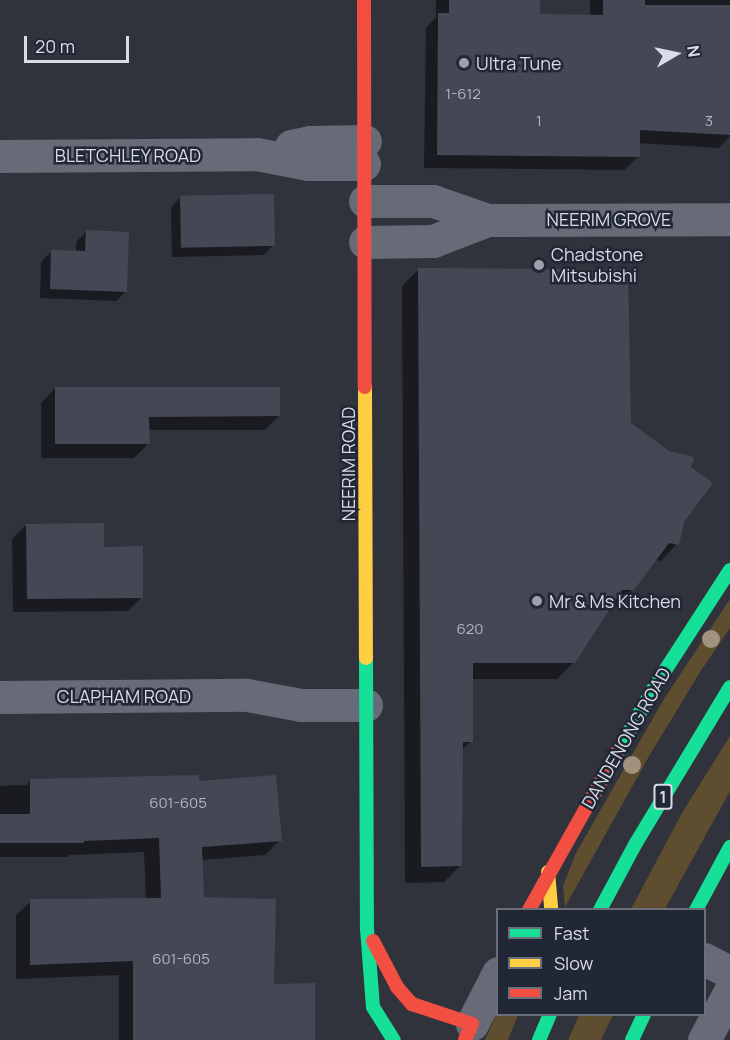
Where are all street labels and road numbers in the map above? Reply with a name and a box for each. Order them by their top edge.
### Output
street label: BLETCHLEY ROAD [55,144,201,166]
street label: NEERIM GROVE [547,208,671,230]
street label: NEERIM ROAD [337,407,359,521]
street label: DANDENONG ROAD [577,664,675,812]
street label: CLAPHAM ROAD [57,685,191,707]
road number: 1 [652,784,674,810]

